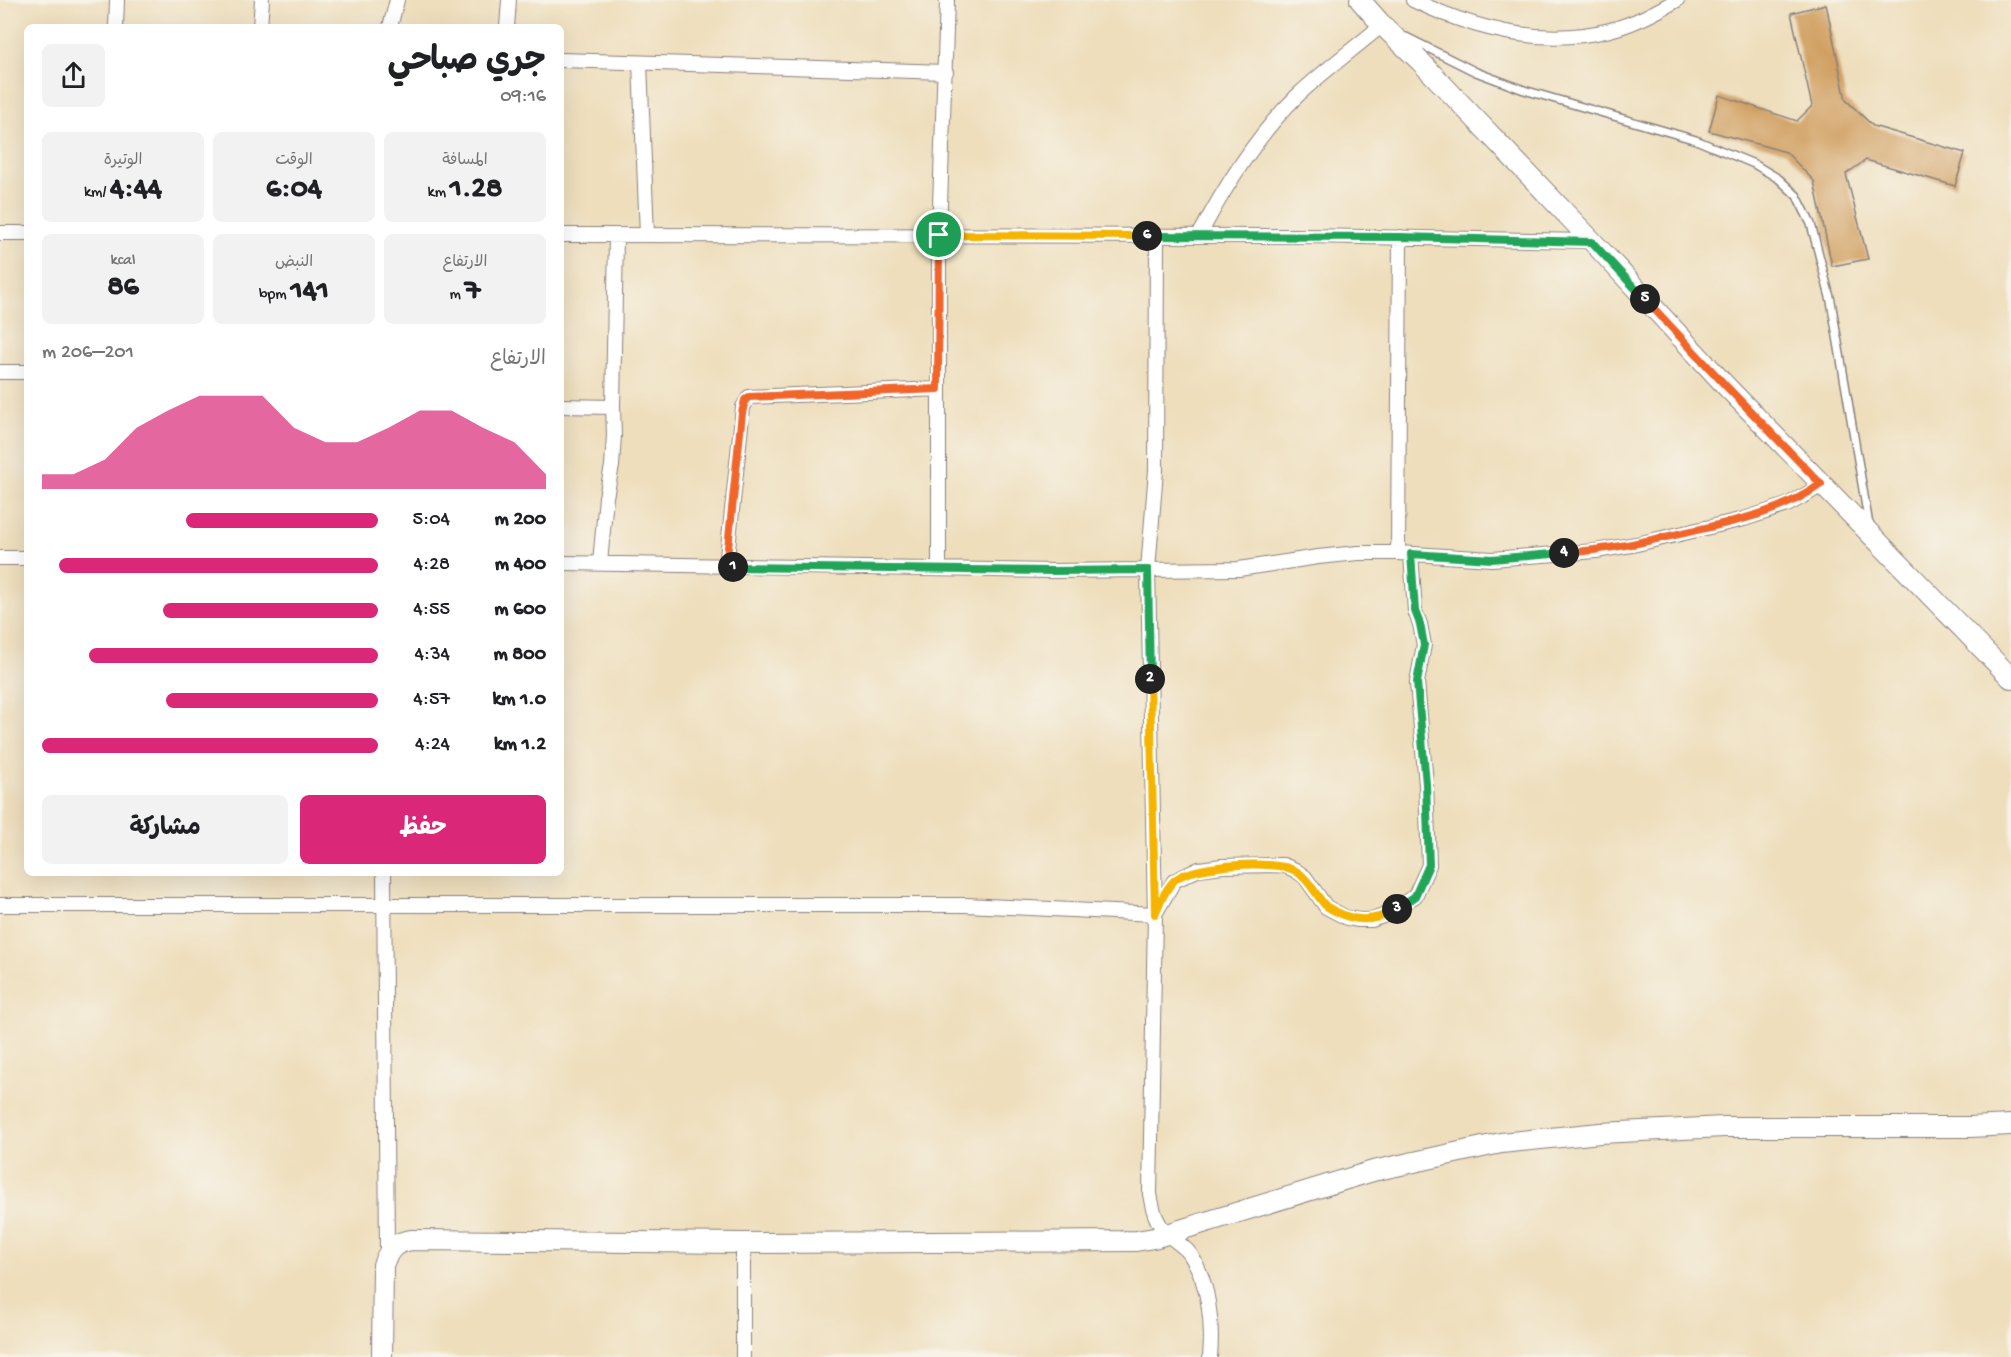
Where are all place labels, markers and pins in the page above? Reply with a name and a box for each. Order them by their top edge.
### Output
pin [913,209,964,260]
pin: 6 [1132,221,1162,251]
pin: 5 [1630,284,1660,314]
pin: 4 [1549,538,1579,568]
pin: 1 [718,552,748,582]
pin: 2 [1135,664,1165,694]
pin: 3 [1382,894,1412,924]

